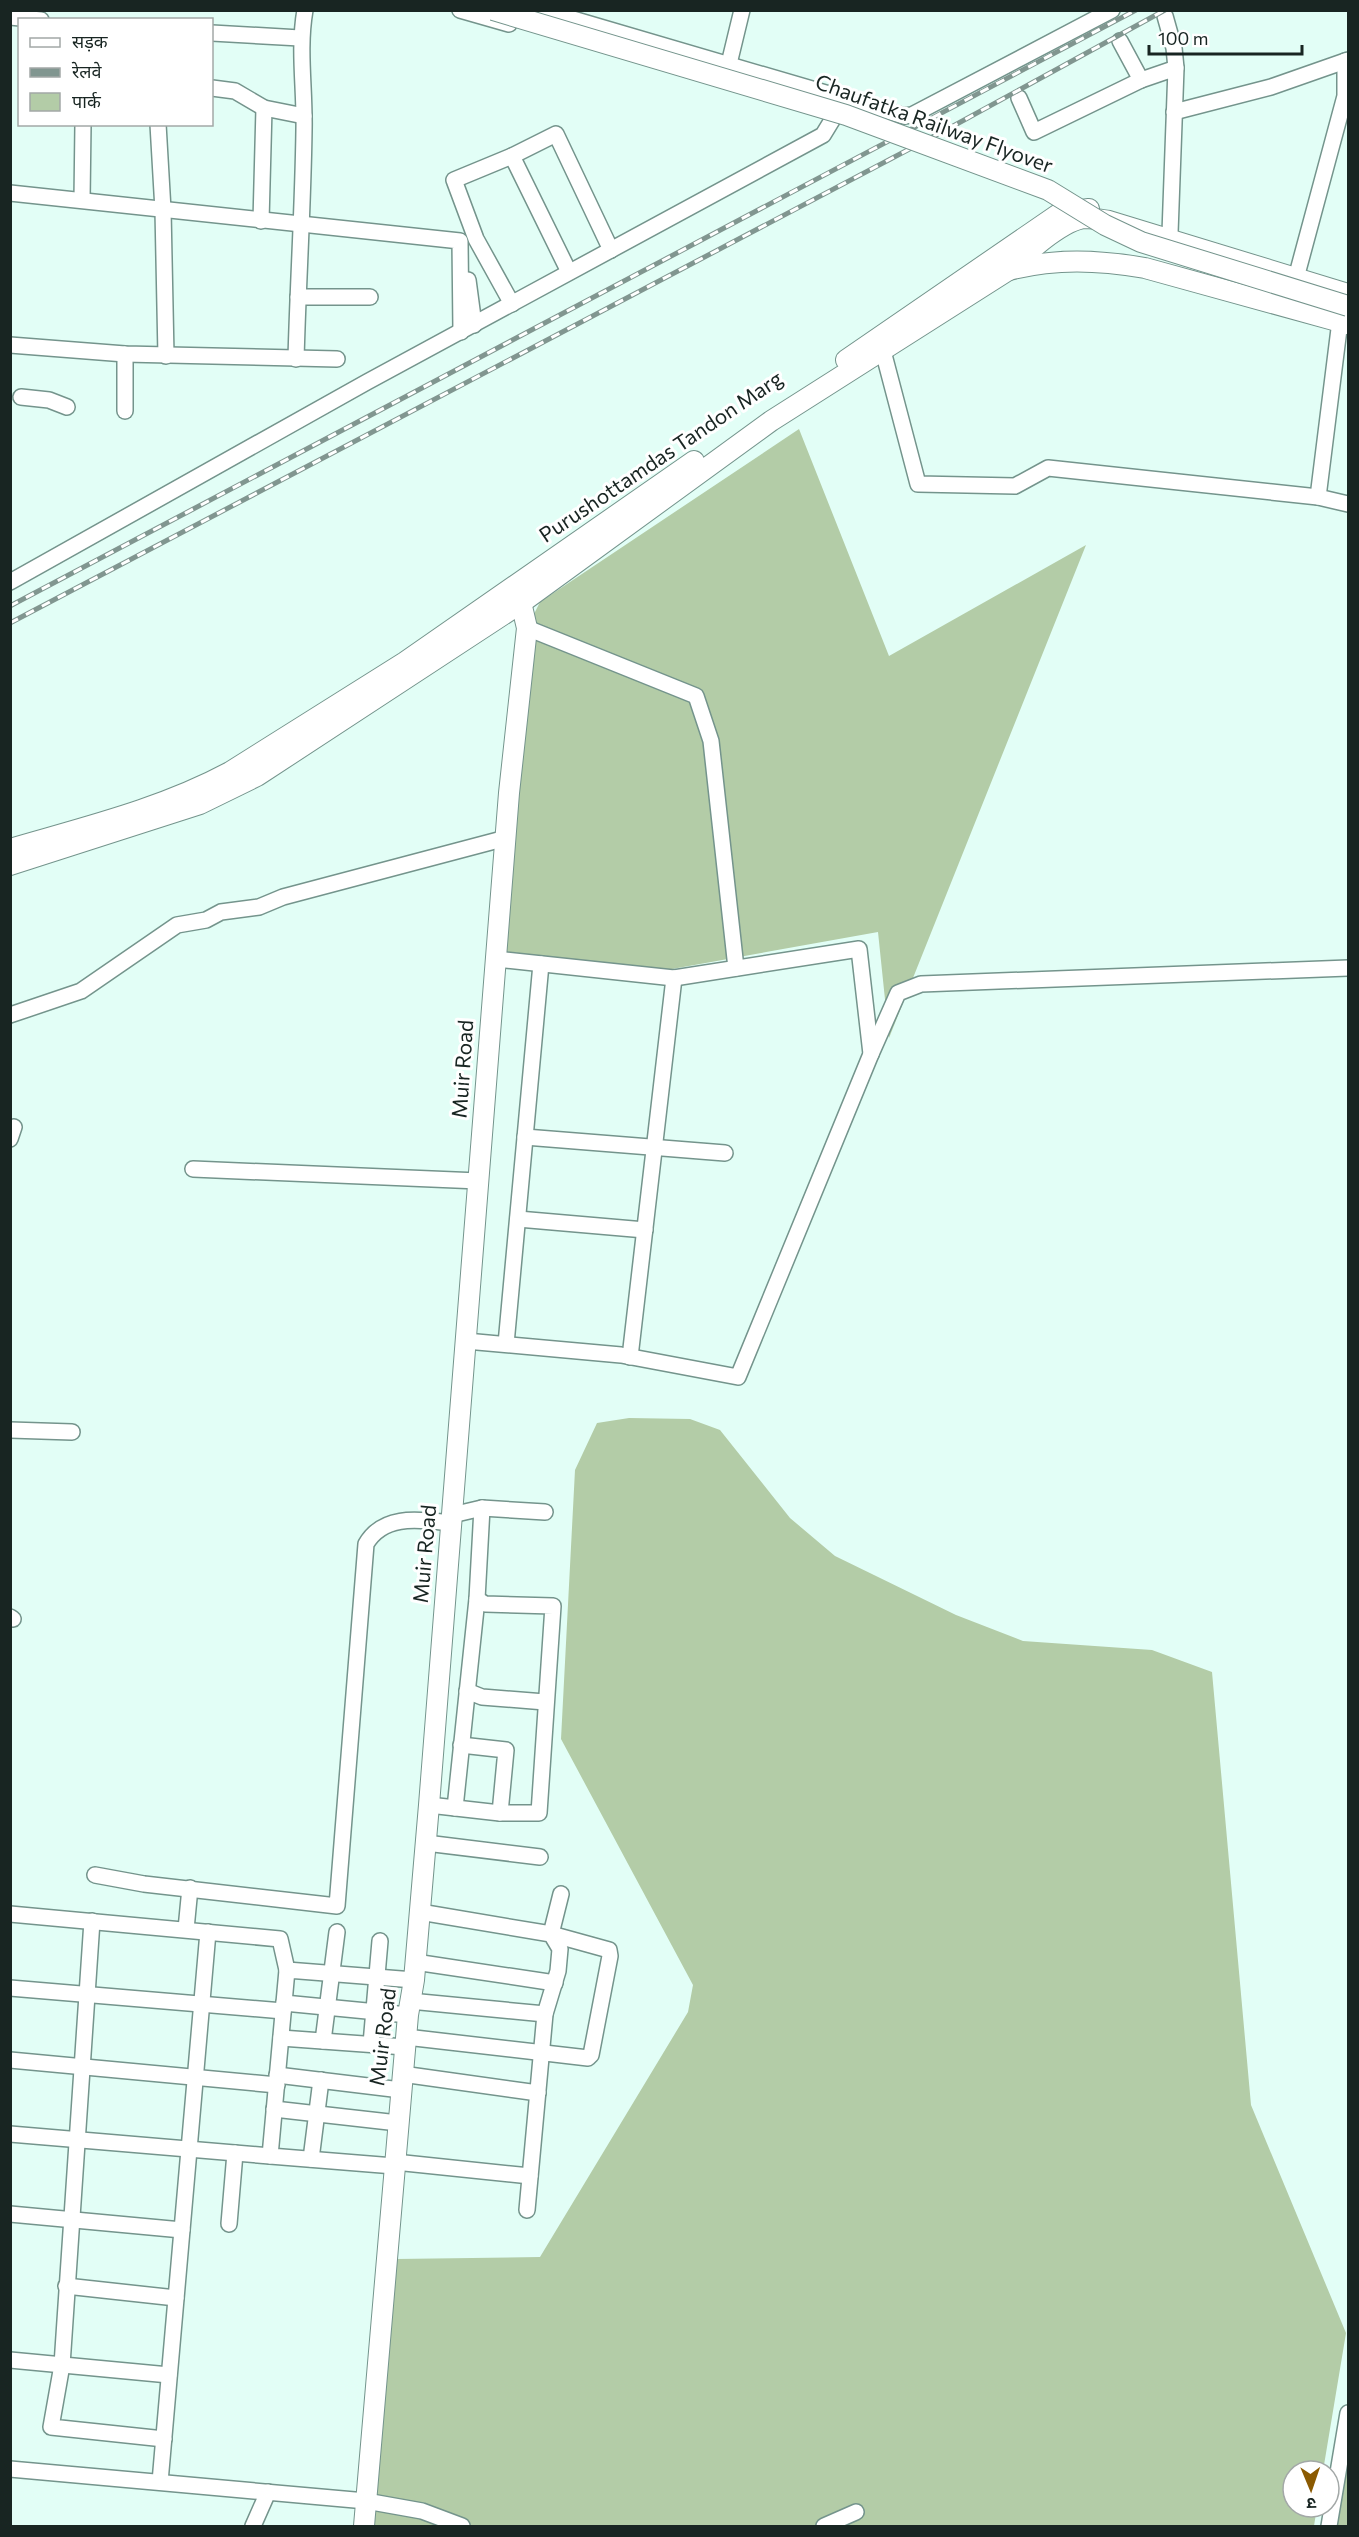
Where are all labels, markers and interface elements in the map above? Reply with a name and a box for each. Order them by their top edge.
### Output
legend [18,18,213,126]
scale bar [1149,18,1302,56]
text: 100 m [1158,27,1208,49]
text: सड़क [72,30,109,52]
text: रेलवे [71,60,103,82]
street label: Chaufatka Railway Flyover [812,68,1057,177]
text: पार्क [72,90,102,112]
street label: Purushottamdas Tandon Marg [534,365,787,547]
street label: Muir Road [446,1019,477,1119]
street label: Muir Road [407,1504,440,1604]
street label: Muir Road [363,1986,400,2087]
north arrow [1281,2459,1341,2519]
text: उ [1306,2495,1317,2514]

